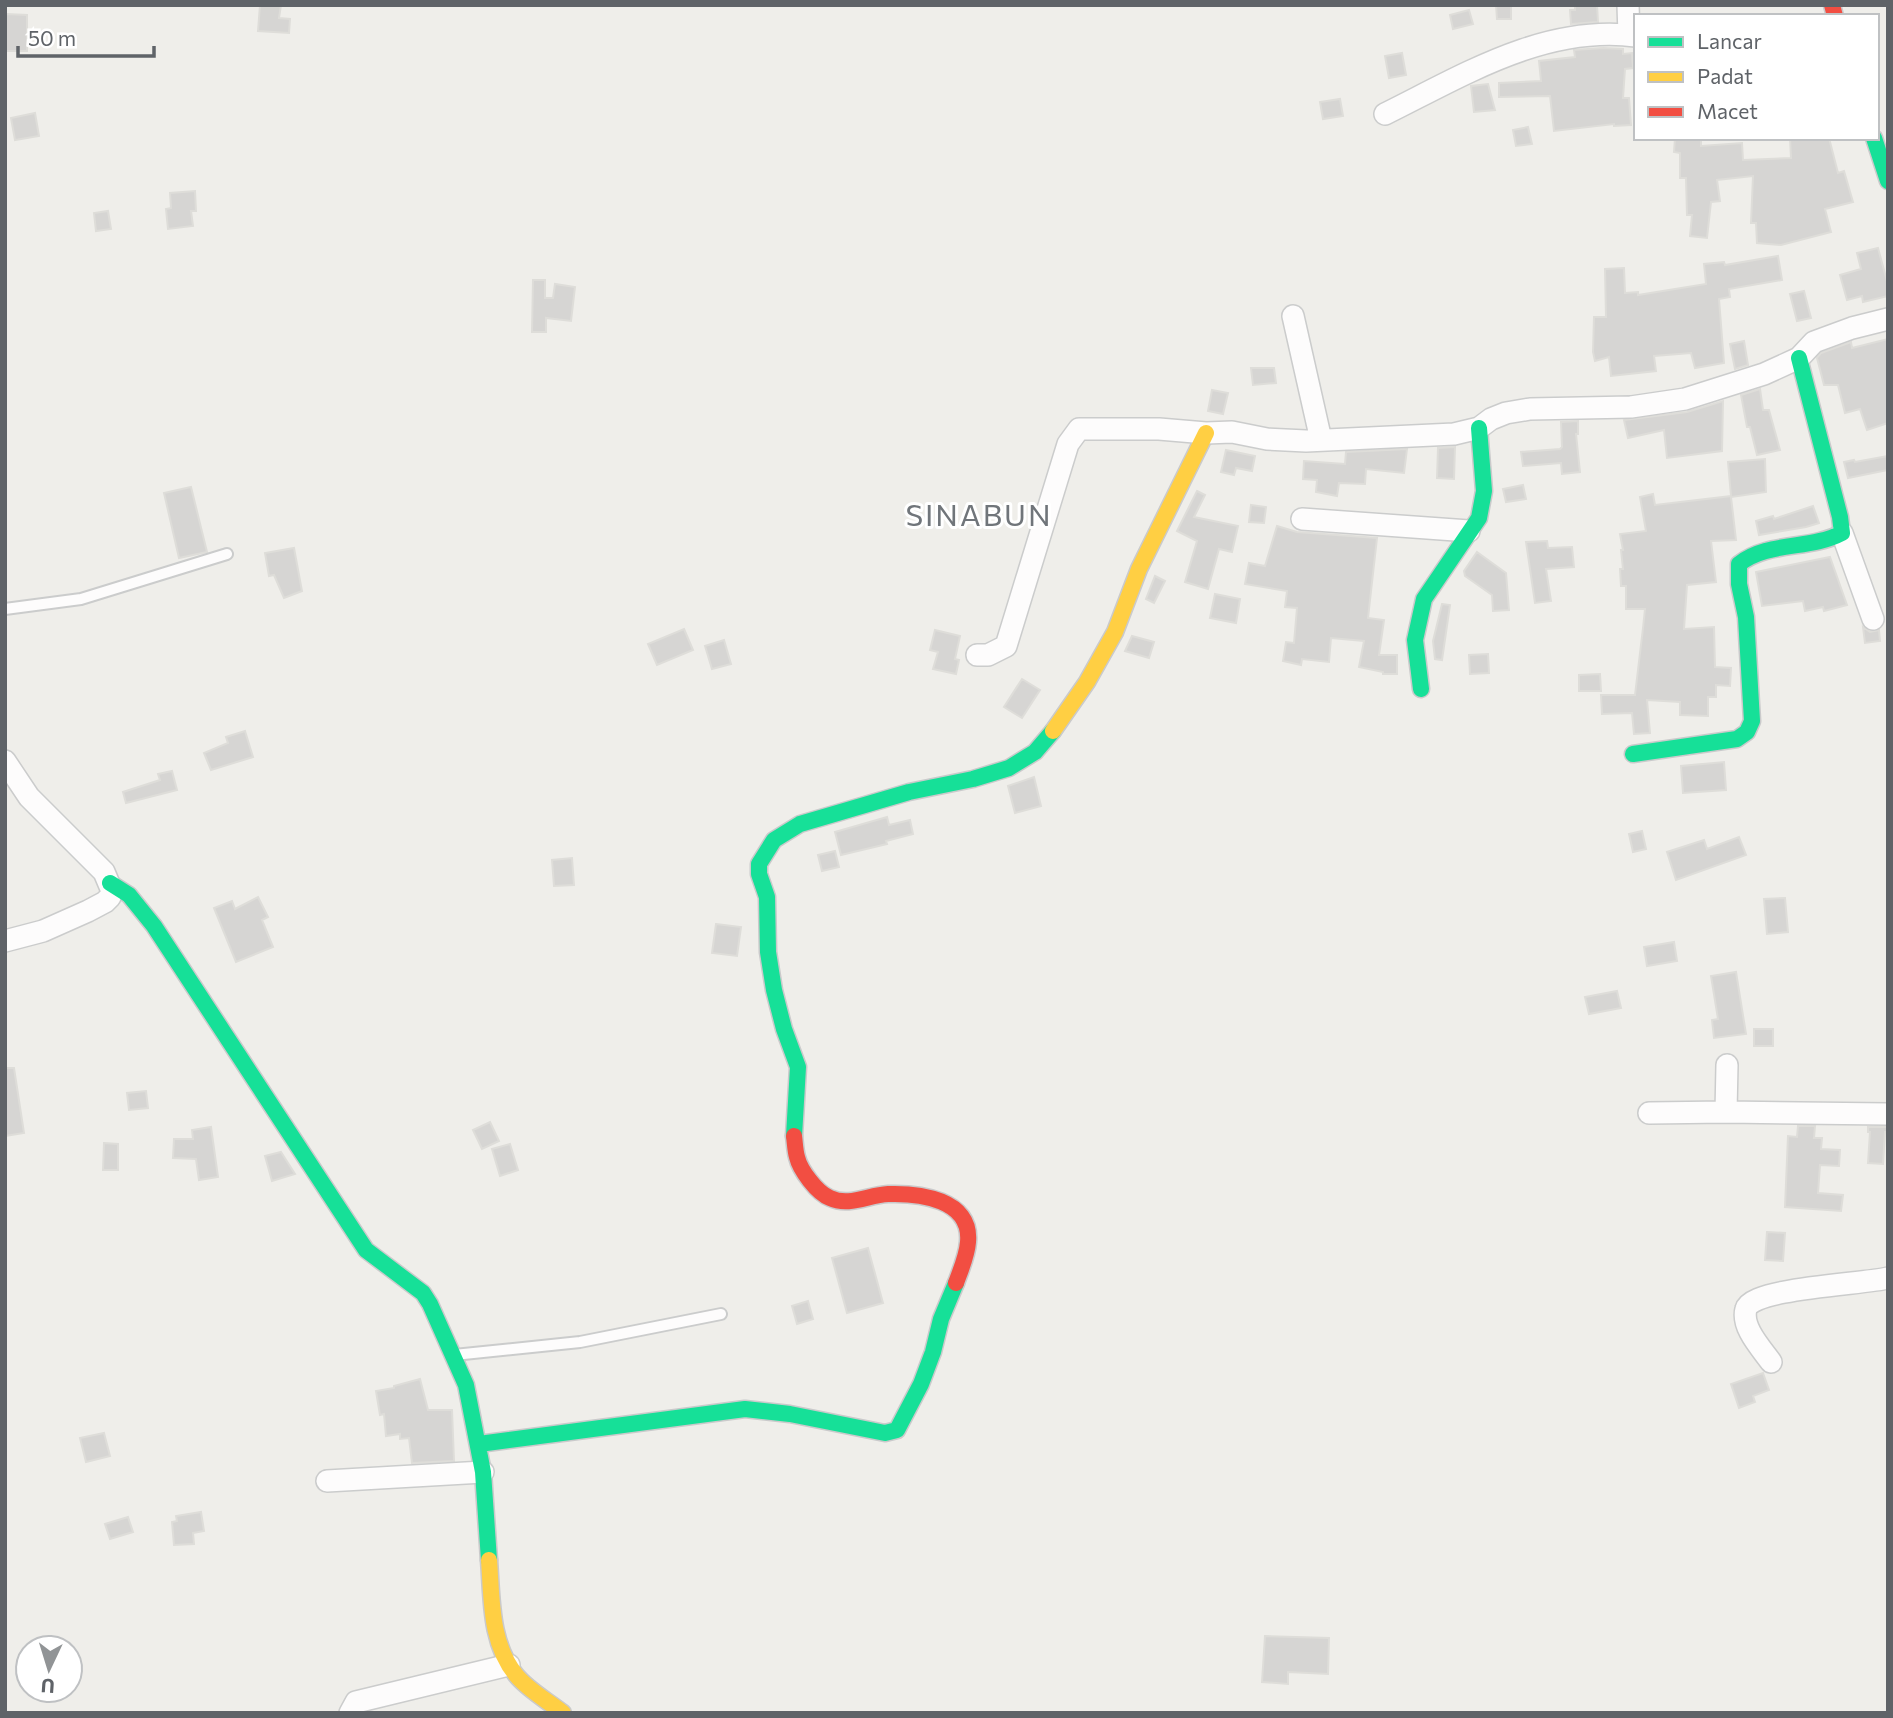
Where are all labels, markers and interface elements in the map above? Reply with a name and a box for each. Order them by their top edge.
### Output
scale bar [18,14,154,58]
legend [1634,14,1879,140]
text: 50 m [28,25,76,50]
text: Lancar [1697,28,1762,53]
text: Padat [1697,63,1753,88]
text: Macet [1697,98,1758,123]
district label: SINABUN [905,495,1053,532]
north arrow [14,1634,84,1704]
text: U [40,1675,55,1698]

